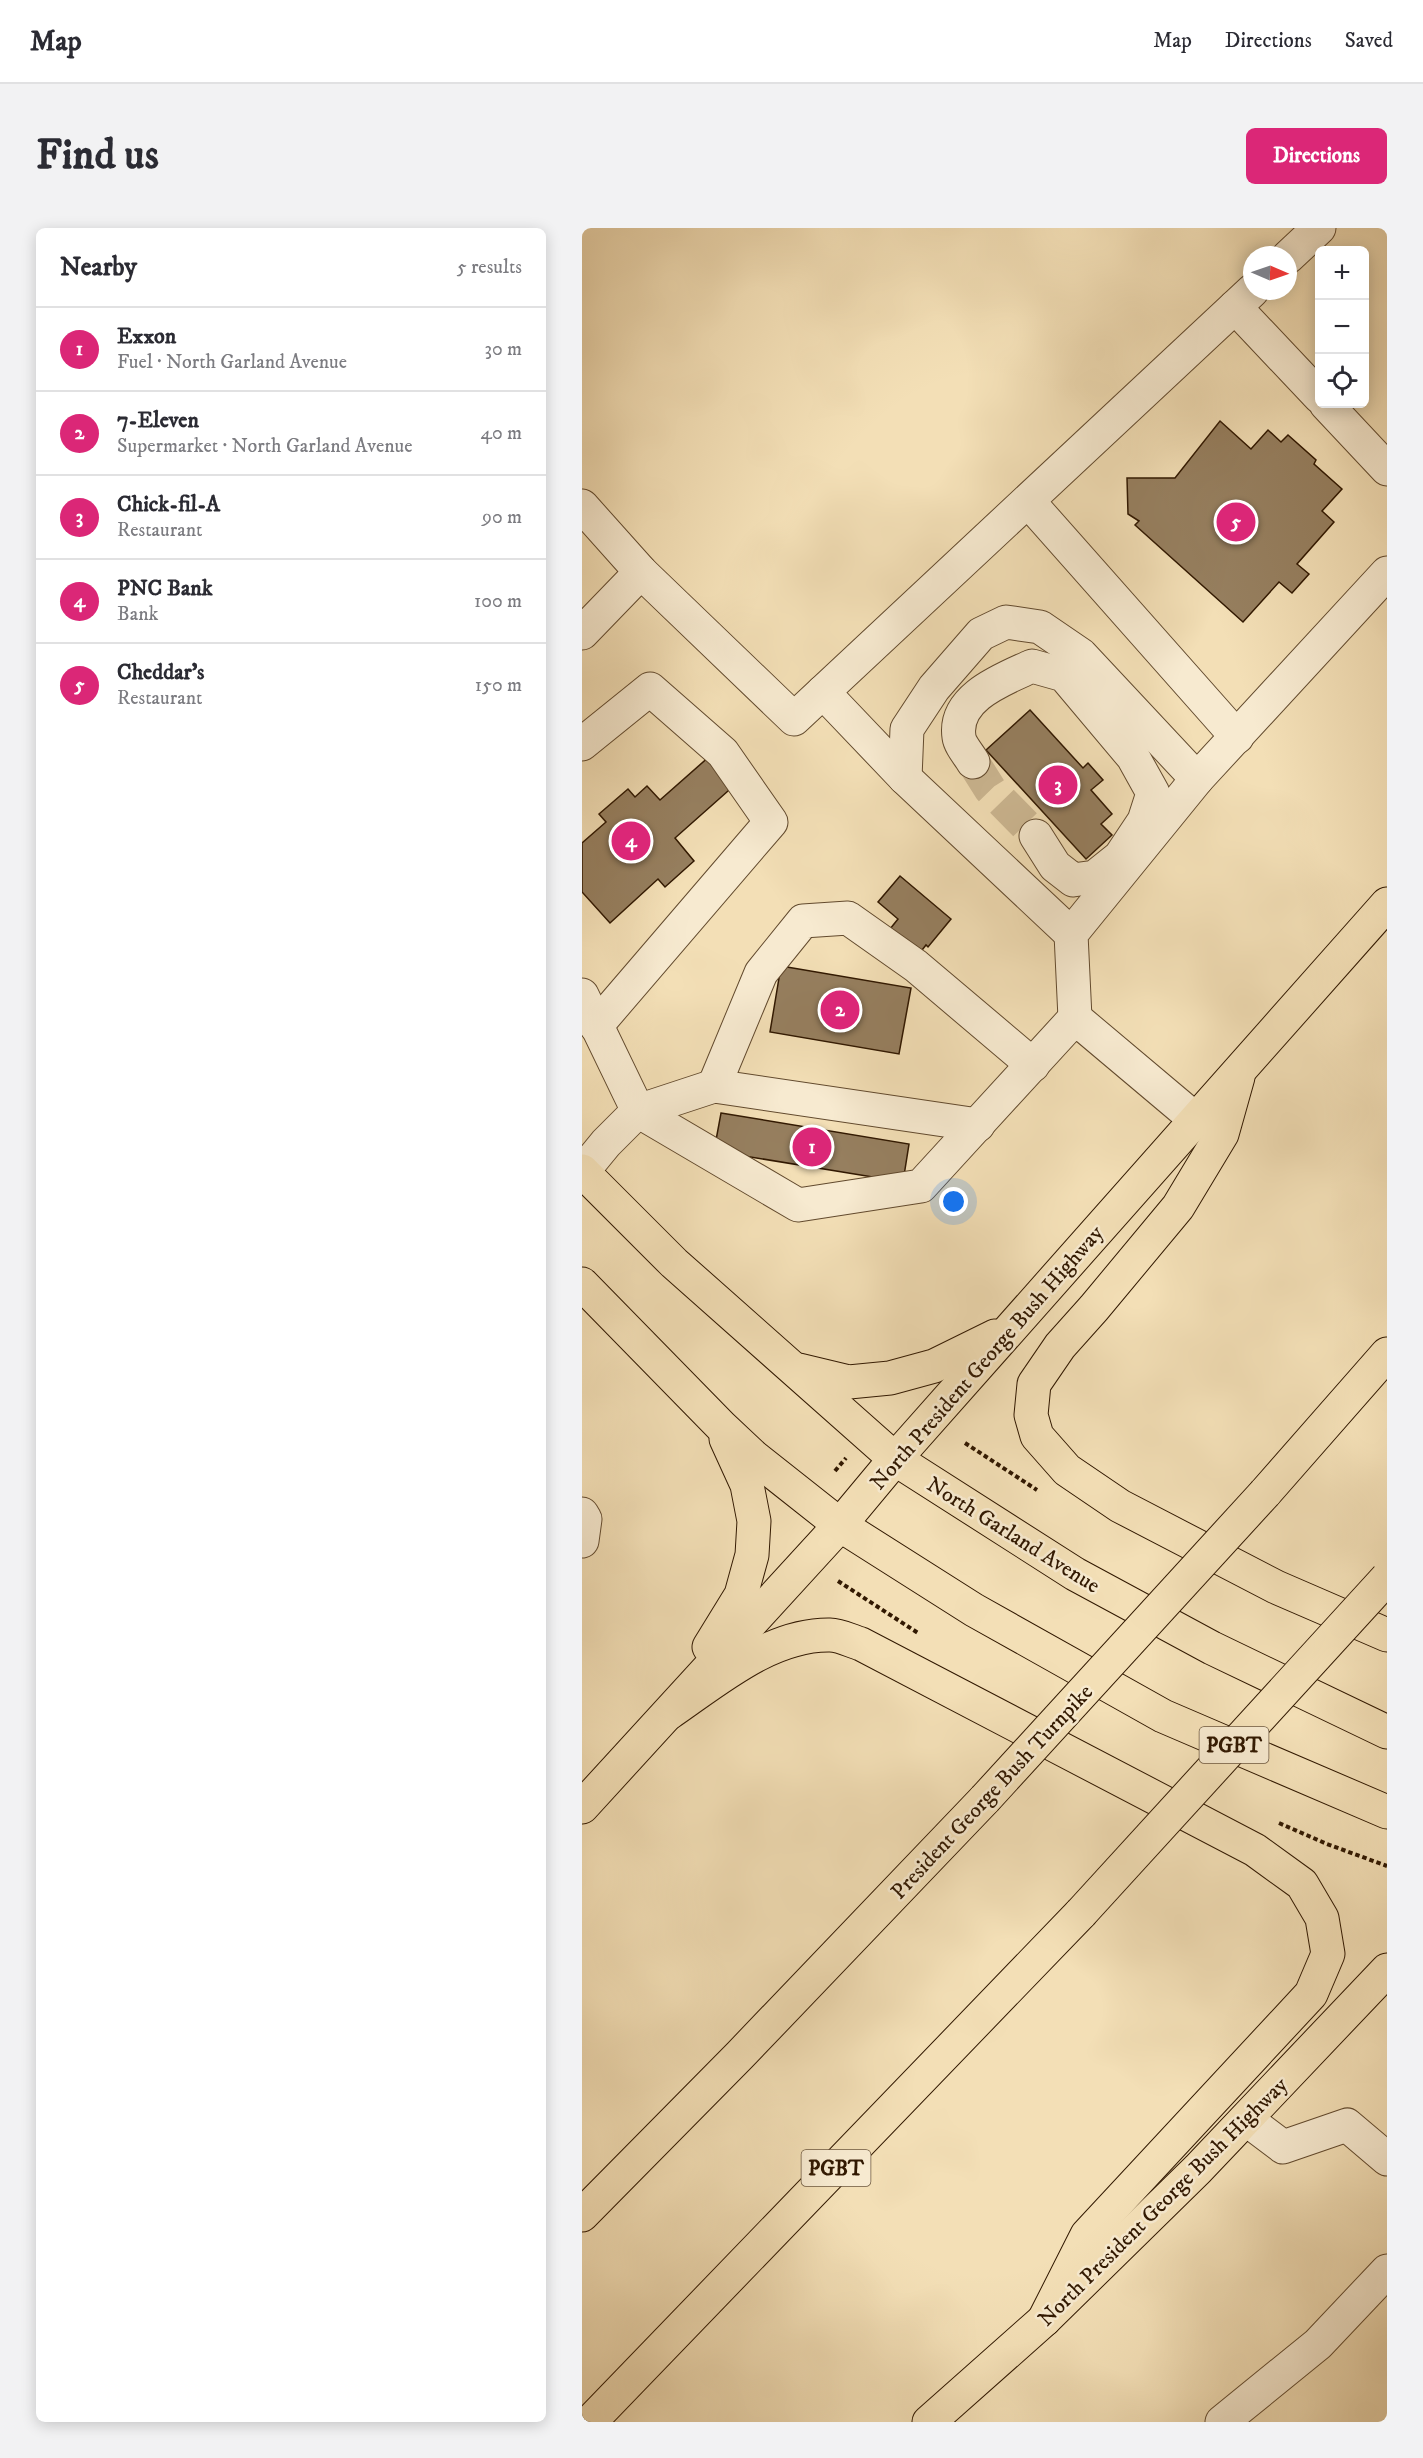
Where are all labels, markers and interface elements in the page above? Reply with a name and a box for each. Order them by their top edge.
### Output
text: Map [30,24,82,59]
text: Map [1153,28,1192,54]
text: Directions [1225,28,1312,54]
text: Saved [1345,28,1393,54]
button: Directions [1246,128,1387,184]
text: Find us [36,130,159,182]
north arrow [1243,246,1297,300]
map controls [1315,246,1369,408]
button: + [1315,246,1369,300]
text: Nearby [60,251,137,284]
text: 5 results [457,255,522,280]
button: − [1315,300,1369,354]
text: Exxon [117,323,176,350]
text: 1 [76,337,83,362]
text: 30 m [484,337,522,362]
text: Fuel · North Garland Avenue [117,350,347,375]
button: locate [1315,354,1369,408]
text: 7-Eleven [117,407,199,434]
text: 2 [75,421,84,446]
text: 40 m [480,421,522,446]
text: Supermarket · North Garland Avenue [117,434,413,459]
text: Chick-fil-A [117,491,220,518]
pin: 5 [1216,500,1256,544]
text: 3 [76,505,83,530]
text: 90 m [482,505,522,530]
text: Restaurant [117,518,202,543]
text: PNC Bank [117,575,213,602]
text: 4 [74,589,85,614]
text: 100 m [474,589,522,614]
text: Bank [117,602,159,627]
text: Cheddar's [117,659,204,686]
text: 5 [75,673,84,698]
text: 150 m [475,673,522,698]
text: Restaurant [117,686,202,711]
pin: 3 [1038,762,1078,808]
pin: 4 [611,818,650,864]
pin: 2 [820,988,860,1032]
pin: 1 [792,1124,832,1170]
your location [939,1187,968,1216]
street label: North President George Bush Highway [865,1220,1110,1496]
street label: North Garland Avenue [922,1471,1105,1599]
street label: President George Bush Turnpike [885,1679,1099,1905]
road number: PGBT [1200,1727,1268,1763]
street label: North President George Bush Highway [1033,2071,1294,2333]
road number: PGBT [802,2150,870,2186]

